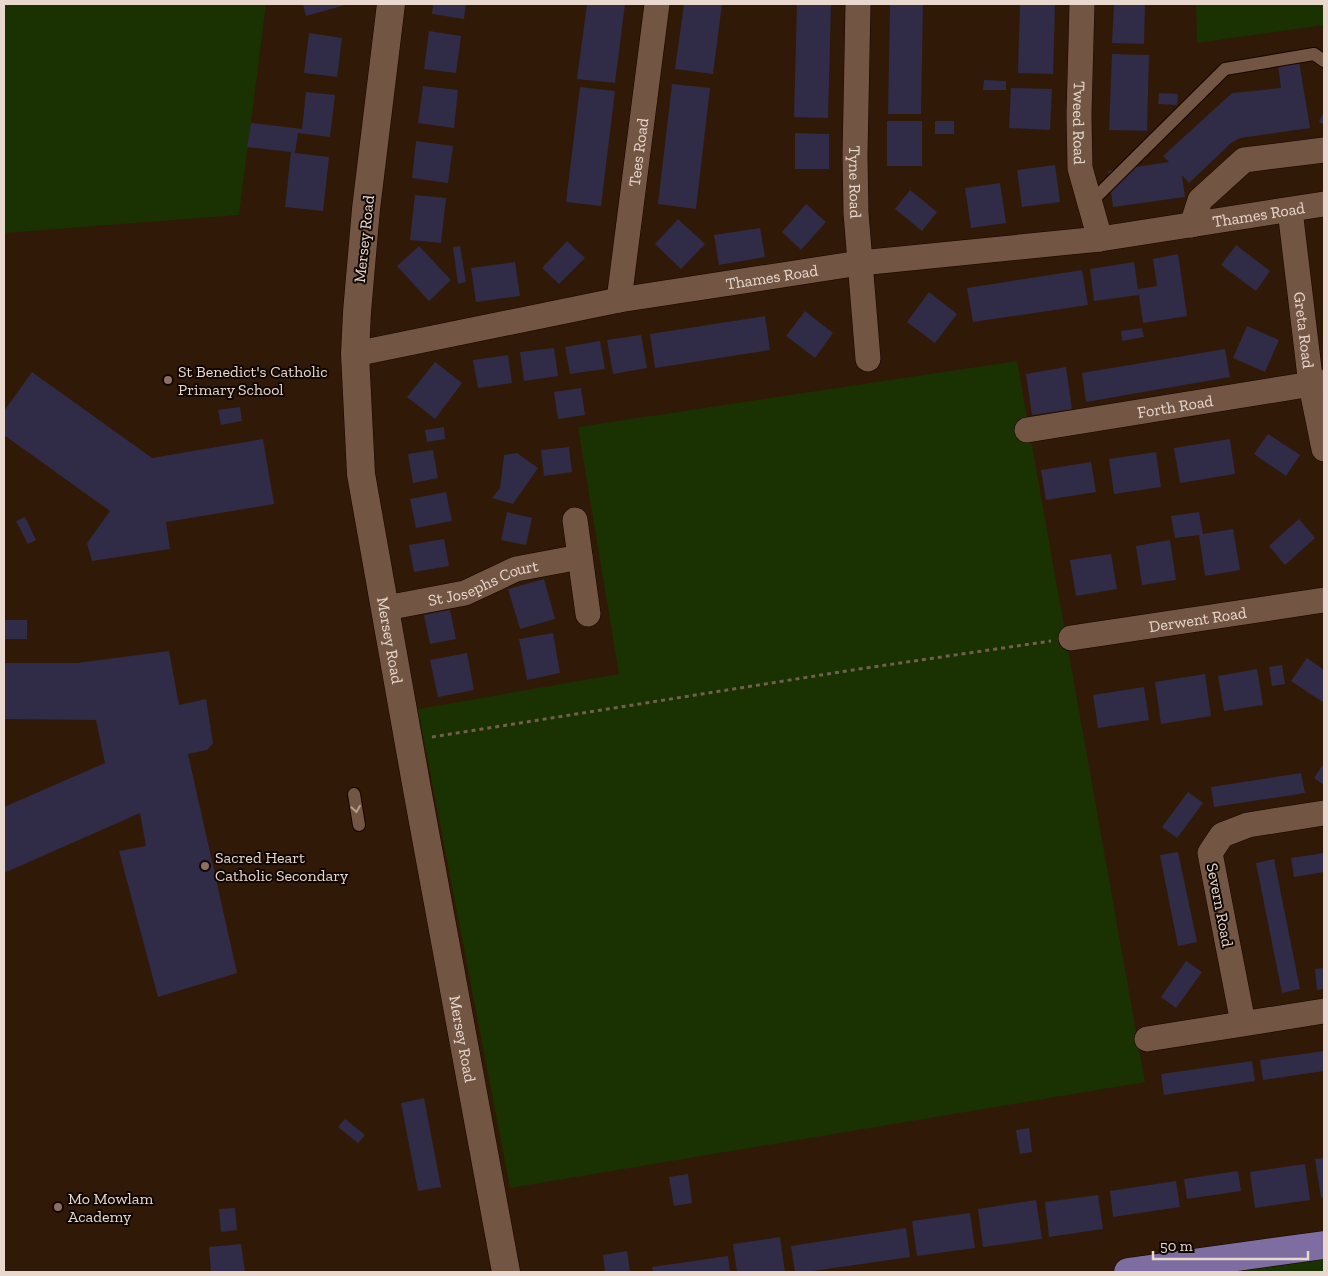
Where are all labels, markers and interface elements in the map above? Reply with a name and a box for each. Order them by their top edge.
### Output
street label: Tweed Road [1069,81,1089,165]
street label: Tees Road [624,117,652,188]
street label: Tyne Road [845,146,866,219]
street label: Mersey Road [350,194,378,284]
street label: Thames Road [1211,198,1306,231]
street label: Thames Road [724,260,819,293]
street label: Greta Road [1290,291,1318,370]
place label: St Benedict's Catholic Primary School [178,362,328,399]
marker: St Benedict's Catholic Primary School [162,374,174,386]
street label: Forth Road [1136,391,1215,422]
street label: St Josephs Court [426,556,540,609]
street label: Mersey Road [373,595,408,686]
street label: Derwent Road [1148,602,1248,636]
one-way arrow [350,806,361,814]
place label: Sacred Heart Catholic Secondary [215,848,349,885]
marker: Sacred Heart Catholic Secondary [199,860,211,872]
street label: Severn Road [1203,861,1237,949]
street label: Mersey Road [446,994,480,1084]
place label: Mo Mowlam Academy [68,1189,153,1226]
marker: Mo Mowlam Academy [52,1201,64,1213]
scale bar [1153,1228,1308,1260]
text: 50 m [1160,1237,1193,1255]

